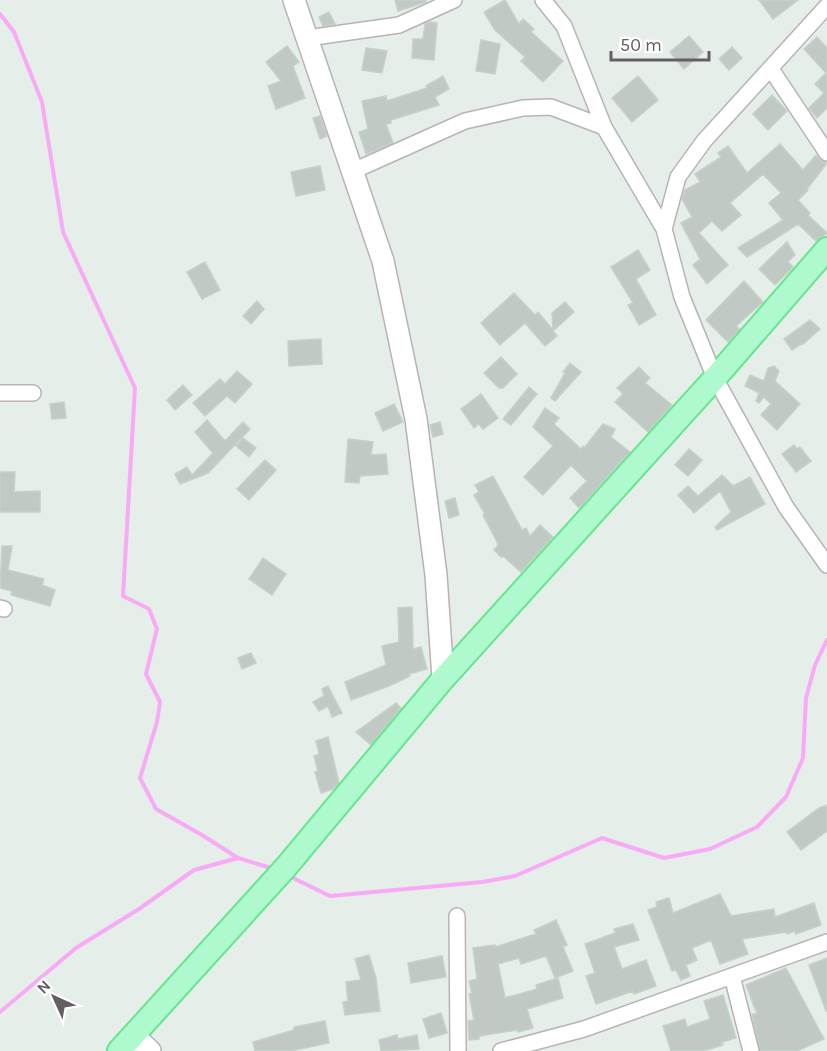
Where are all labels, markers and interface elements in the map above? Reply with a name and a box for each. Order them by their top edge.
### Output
scale bar [611,24,708,62]
text: 50 m [620,34,662,56]
north arrow [24,967,84,1027]
text: N [33,976,55,998]

